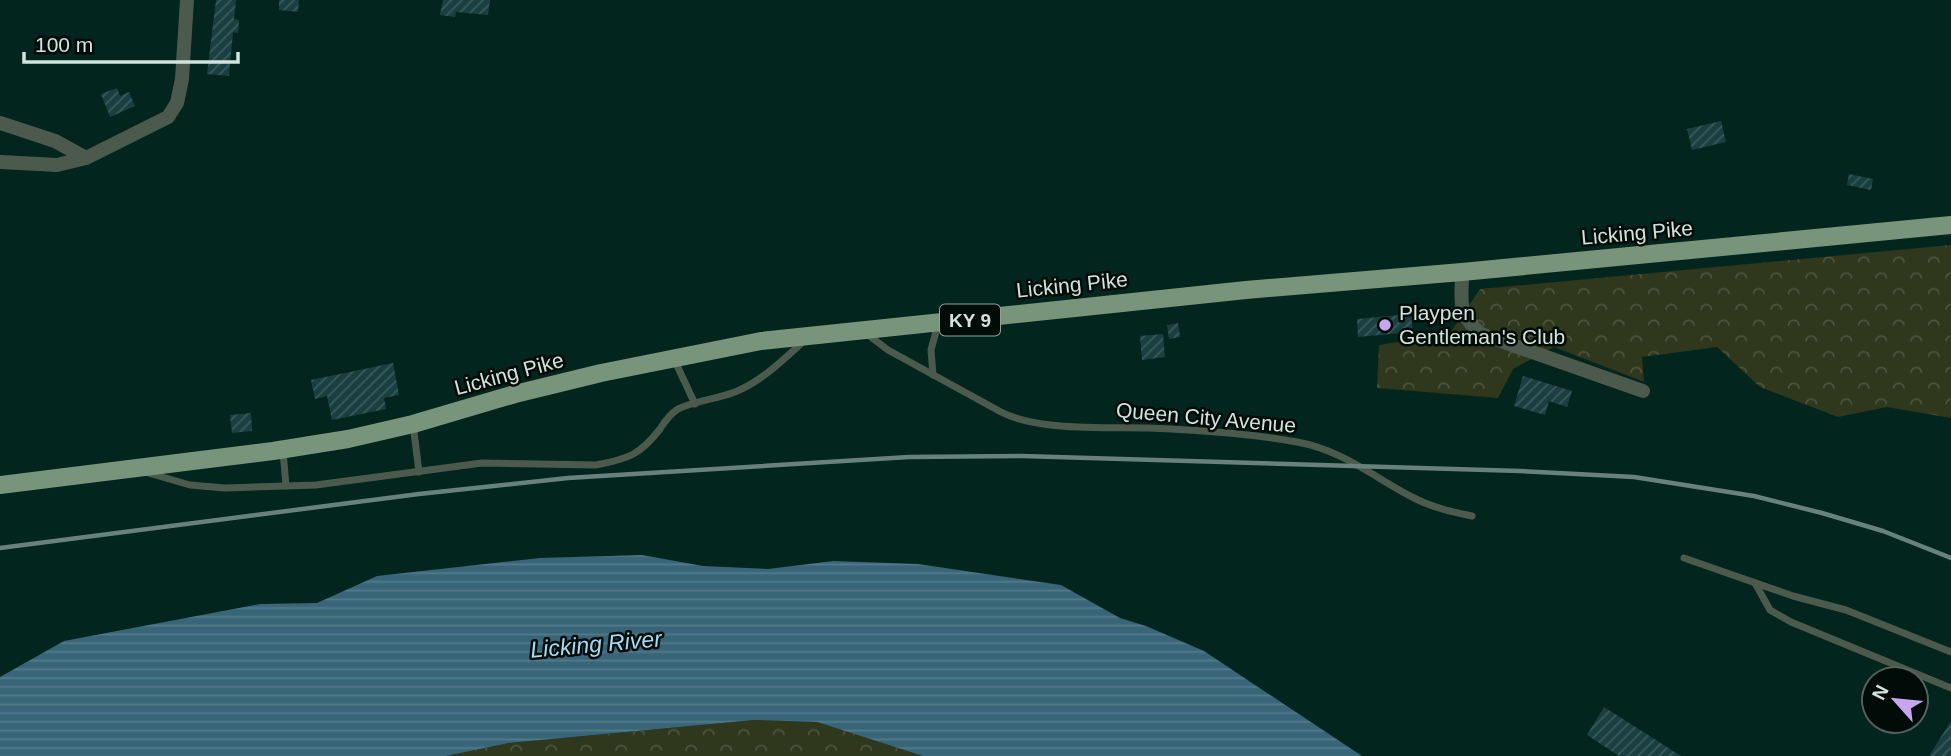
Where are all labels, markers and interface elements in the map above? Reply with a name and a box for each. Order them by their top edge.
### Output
scale bar [24,21,238,65]
text: 100 m [35,33,93,56]
street label: Licking Pike [1580,216,1694,249]
street label: Licking Pike [1015,267,1129,302]
place label: Playpen Gentleman's Club [1399,301,1565,348]
road number: KY 9 [940,304,1000,336]
marker: Playpen Gentleman's Club [1377,317,1393,333]
street label: Licking Pike [452,348,566,399]
street label: Queen City Avenue [1115,398,1297,437]
water label: Licking River [529,625,664,663]
north arrow [1860,665,1930,735]
text: N [1868,682,1893,703]

